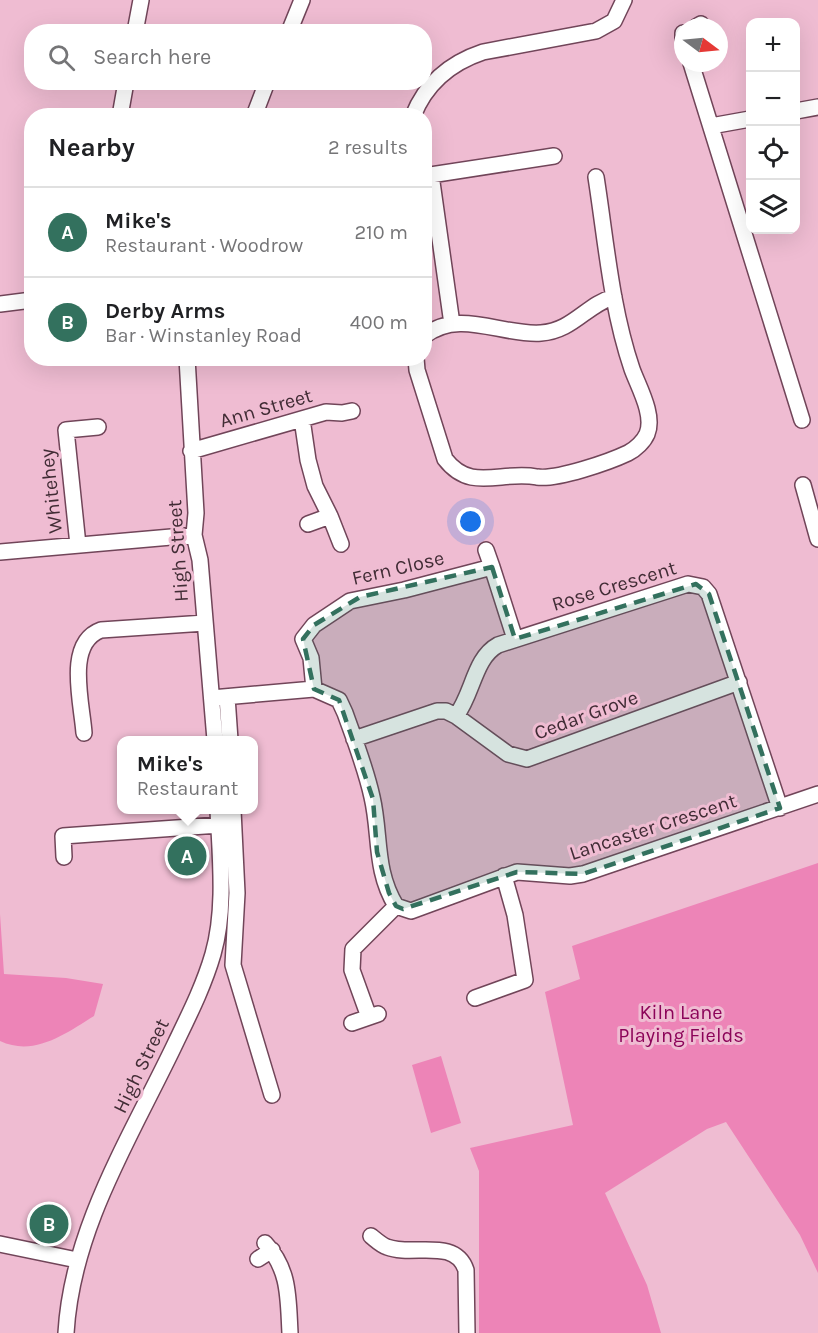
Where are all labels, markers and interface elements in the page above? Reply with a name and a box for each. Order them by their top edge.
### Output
north arrow [674,18,728,72]
map controls [746,18,800,234]
button: + [746,18,800,72]
search box [24,24,432,90]
icon: search [45,41,78,74]
text: Search here [93,44,211,70]
button: − [746,72,800,126]
button: locate [746,126,800,180]
text: Nearby [48,132,135,163]
text: 2 results [328,136,408,159]
button: layers [746,180,800,234]
text: Mike's [105,208,172,234]
text: A [61,221,74,244]
text: 210 m [354,221,408,244]
text: Restaurant · Woodrow [105,234,303,257]
text: Derby Arms [105,298,225,324]
text: B [61,311,74,334]
text: 400 m [350,311,408,334]
text: Bar · Winstanley Road [105,324,302,347]
street label: Ann Street [217,384,315,432]
street label: Whitehey [35,447,67,535]
street label: High Street [163,499,193,603]
your location [456,507,485,536]
street label: Fern Close [350,546,446,590]
street label: Rose Crescent [549,556,680,616]
street label: Cedar Grove [531,686,641,744]
popup [117,736,258,814]
text: Mike's [137,751,203,777]
text: Restaurant [137,777,238,800]
street label: Lancaster Crescent [566,789,740,865]
pin: A [168,834,207,878]
park label: Kiln Lane Playing Fields [618,1001,744,1047]
street label: High Street [108,1015,174,1117]
pin: B [29,1202,68,1246]

